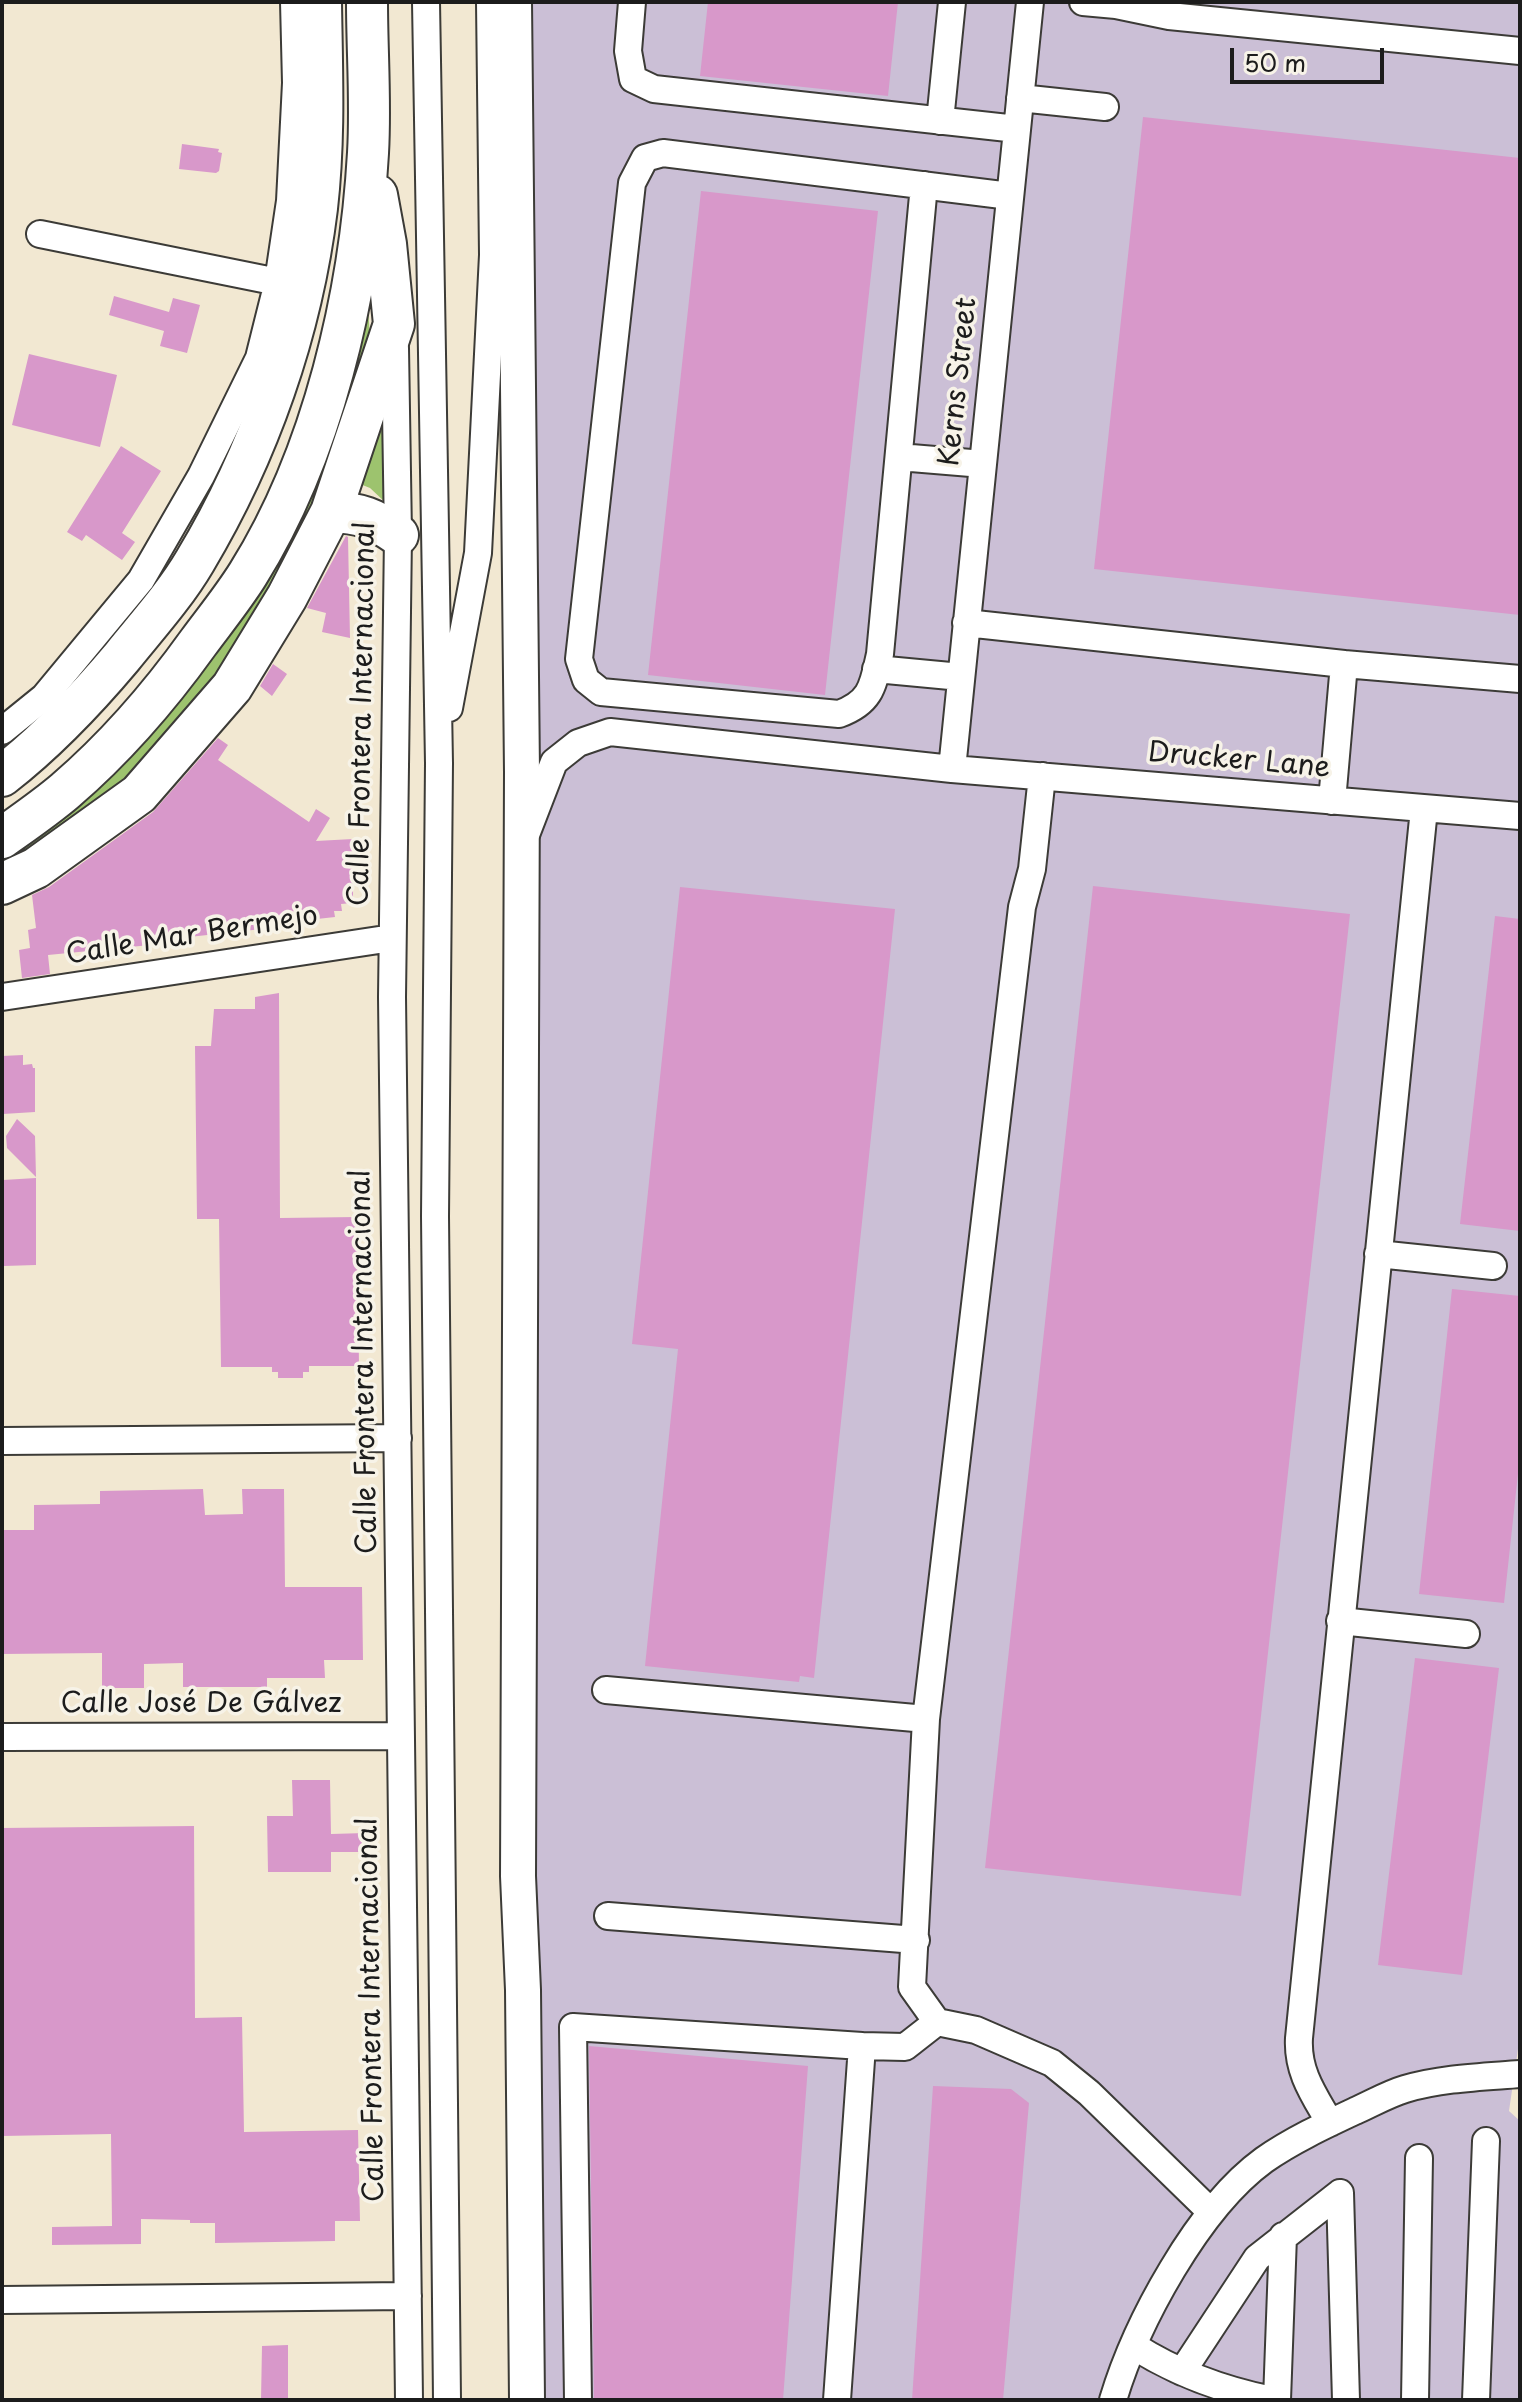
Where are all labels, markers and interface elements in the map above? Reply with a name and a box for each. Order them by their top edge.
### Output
scale bar [1234,32,1388,82]
text: 50 m [1244,44,1306,80]
street label: Kerns Street [933,296,985,468]
street label: Calle Frontera Internacional [343,522,383,906]
street label: Drucker Lane [1146,736,1332,786]
street label: Calle Mar Bermejo [64,899,320,973]
street label: Calle Frontera Internacional [345,1170,385,1554]
street label: Calle José De Gálvez [61,1687,341,1721]
street label: Calle Frontera Internacional [352,1818,392,2202]

